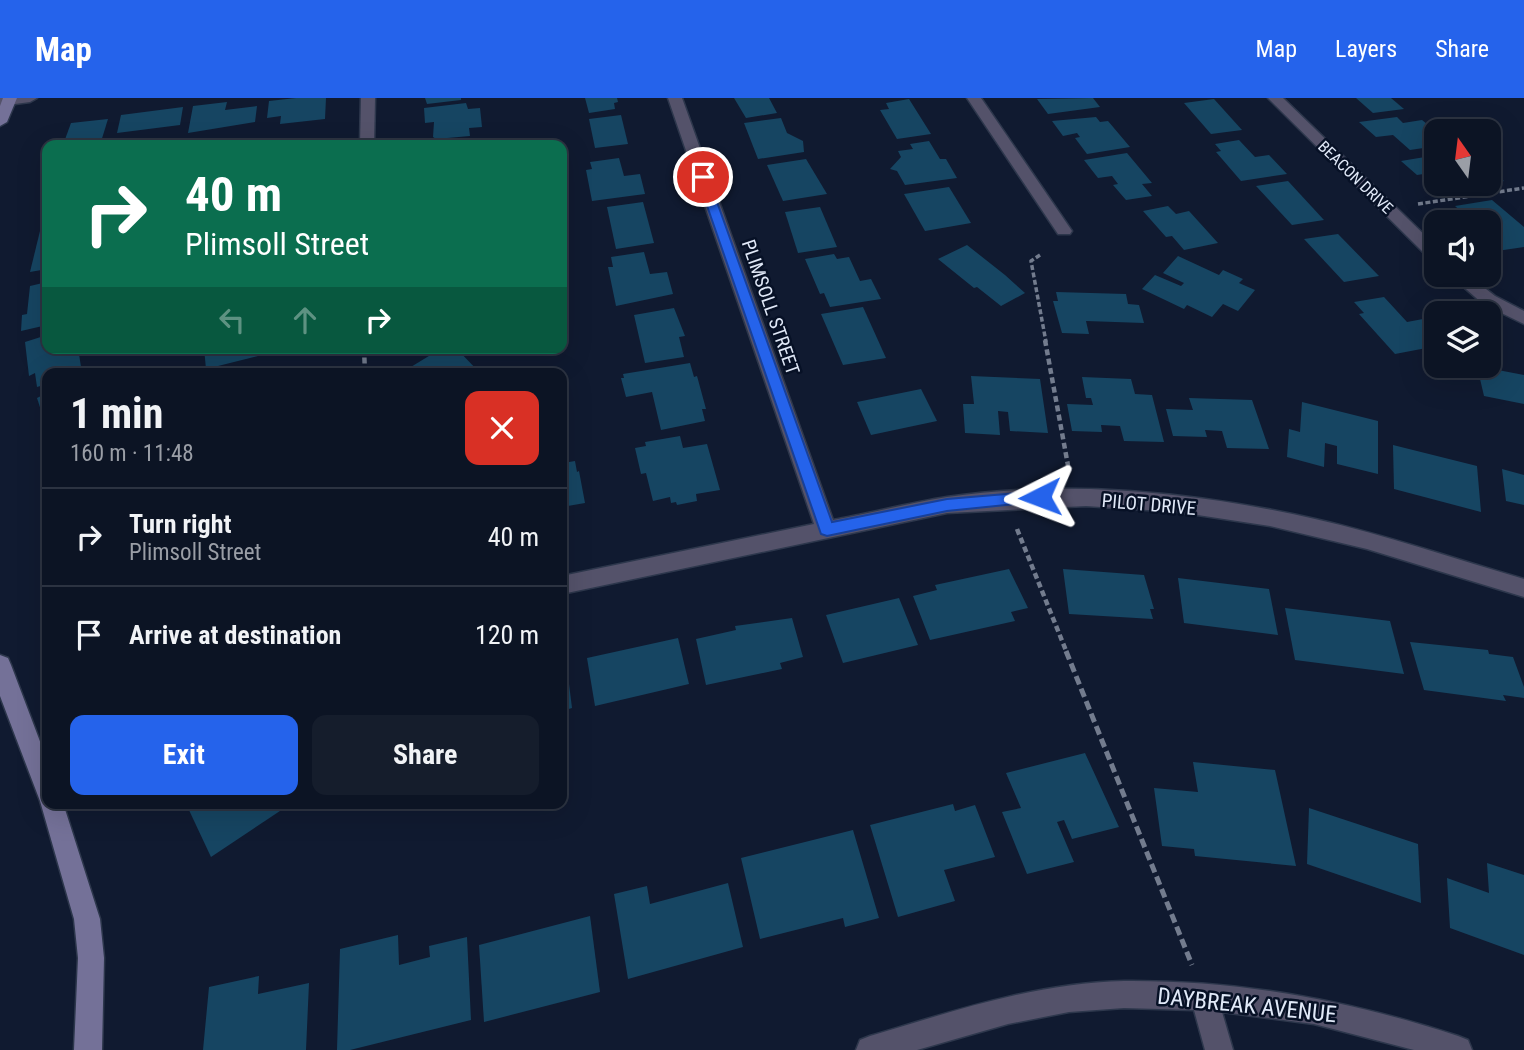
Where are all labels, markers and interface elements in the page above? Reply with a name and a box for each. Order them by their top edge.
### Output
text: Map [35,30,92,69]
text: Map [1256,35,1297,63]
text: Layers [1335,35,1397,63]
text: Share [1435,35,1489,63]
north arrow [1424,119,1502,196]
map controls [1424,119,1501,378]
street label: BEACON DRIVE [1314,137,1397,218]
pin [673,147,733,207]
icon: arrive [684,158,722,196]
text: 40 m [185,166,282,223]
icon: right [70,168,161,259]
button: sound [1424,210,1501,287]
text: Plimsoll Street [185,225,369,263]
street label: PLIMSOLL STREET [737,237,804,378]
icon: left [213,301,251,339]
icon: ahead [286,301,324,339]
icon: right [359,301,397,339]
button: layers [1424,301,1501,378]
text: 1 min [70,389,163,438]
button: close [465,391,539,465]
text: 160 m · 11:48 [70,440,194,467]
position arrow [1003,460,1077,534]
street label: PILOT DRIVE [1101,489,1197,520]
text: Turn right [129,509,231,539]
icon: right [70,518,108,556]
text: 40 m [488,522,539,552]
text: Plimsoll Street [129,539,261,566]
icon: arrive [70,616,108,654]
text: Arrive at destination [129,620,341,650]
text: 120 m [475,620,539,650]
button: Exit [70,715,298,795]
button: Share [312,715,539,795]
street label: DAYBREAK AVENUE [1156,983,1338,1028]

